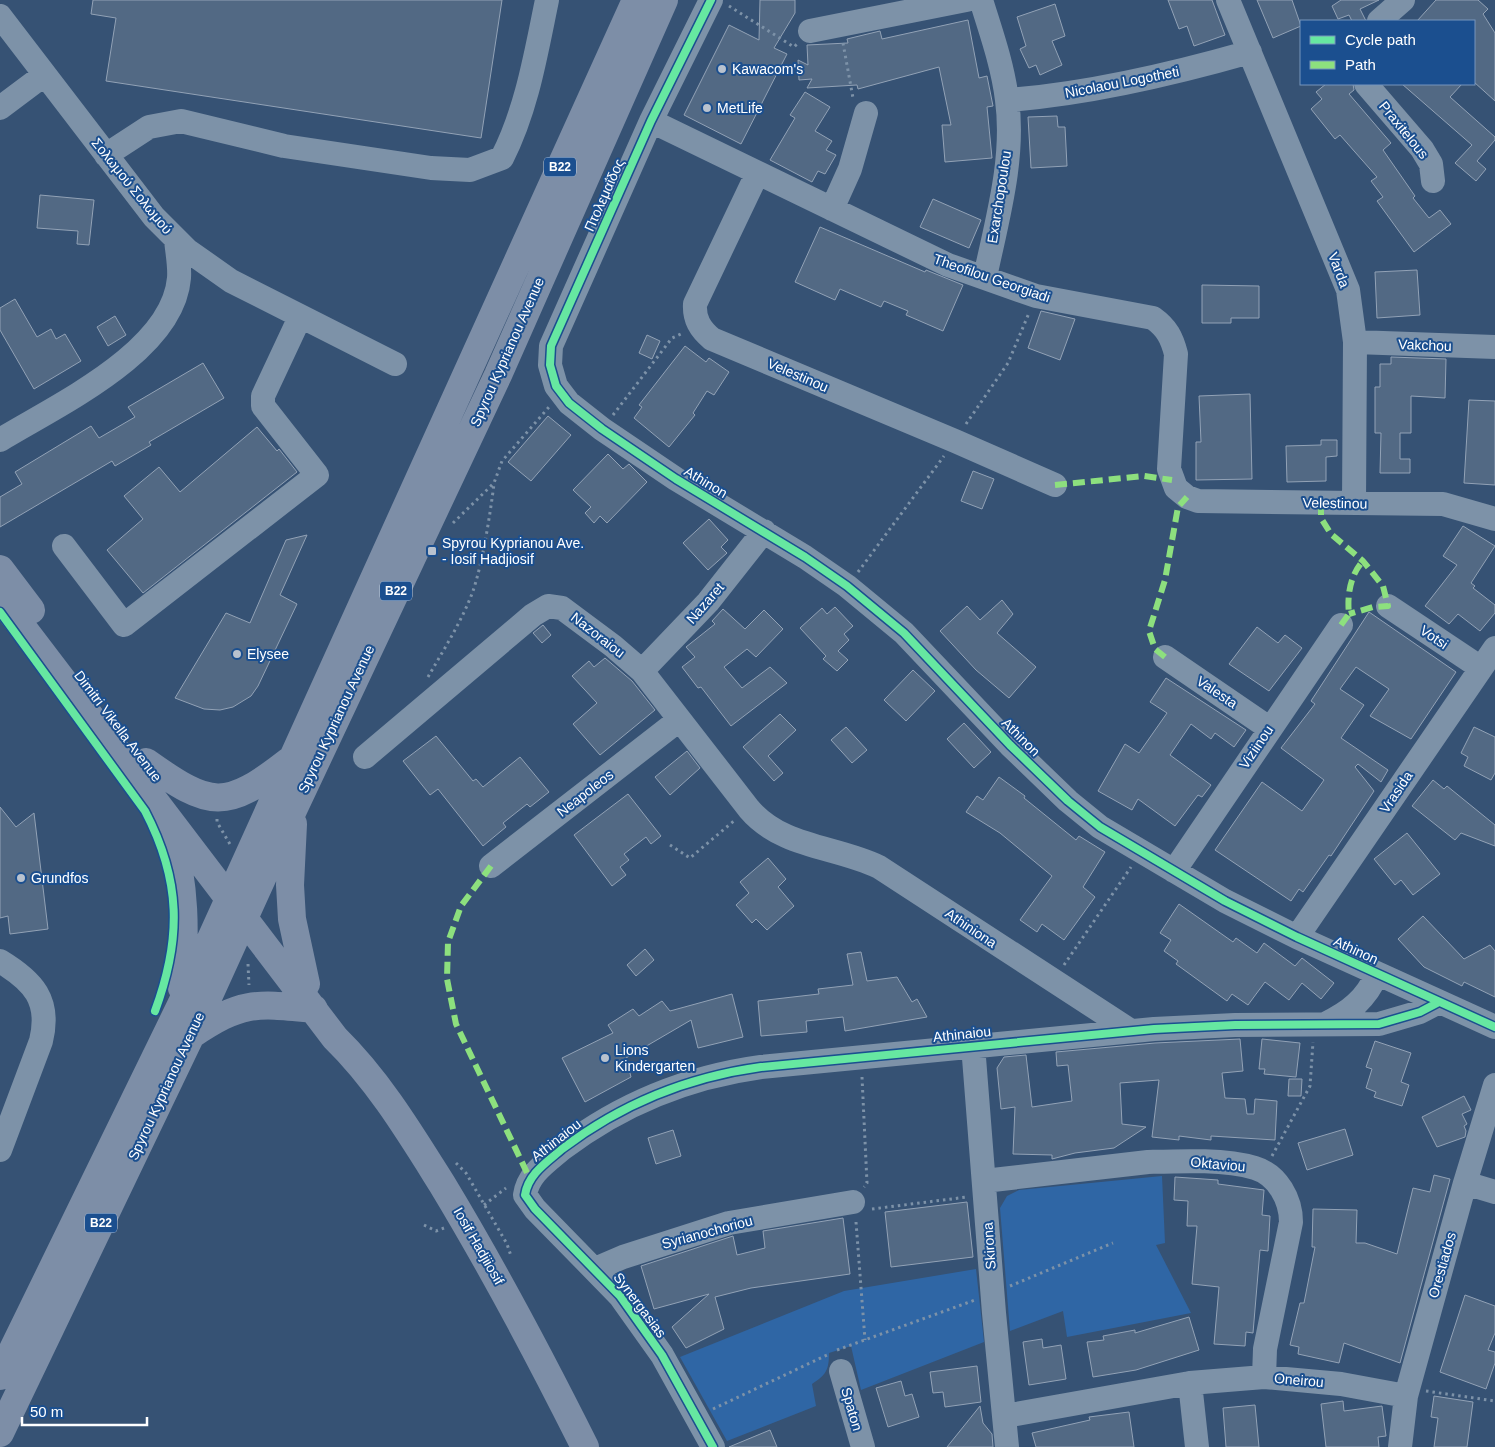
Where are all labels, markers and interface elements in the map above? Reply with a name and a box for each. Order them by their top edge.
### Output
legend [1300,20,1475,85]
text: Cycle path [1345,31,1416,48]
text: Path [1345,56,1376,73]
place label: Kawacom's [732,61,803,77]
marker: Kawacom's [716,63,728,75]
street label: Nicolaou Logotheti [1064,63,1180,101]
street label: Praxitelous [1376,98,1432,162]
place label: MetLife [717,100,763,116]
marker: MetLife [701,102,713,114]
street label: Σολωμού Σολωμού [88,135,176,237]
street label: Exarchopoulou [984,150,1014,244]
street label: Πτολεμαΐδος [581,156,627,234]
road number: B22 [544,158,576,176]
street label: Varda [1325,250,1353,290]
street label: Theofilou Georgiadi [932,251,1052,305]
street label: Spyrou Kyprianou Avenue [467,275,547,429]
street label: Vakchou [1398,336,1452,354]
street label: Velestinou [765,355,831,395]
street label: Athinon [682,463,730,501]
street label: Velestinou [1303,494,1367,512]
place label: Spyrou Kyprianou Ave. - Iosif Hadjiosif [442,535,584,567]
marker: Spyrou Kyprianou Ave. - Iosif Hadjiosif [426,545,438,557]
street label: Nazaret [683,579,727,627]
road number: B22 [380,582,412,600]
street label: Nazoraiou [568,609,628,661]
street label: Votsi [1417,622,1451,652]
street label: Spyrou Kyprianou Avenue [295,642,377,796]
place label: Elysee [247,646,289,662]
marker: Elysee [231,648,243,660]
street label: Dimitri Vikella Avenue [71,667,165,785]
street label: Valesta [1194,673,1241,712]
street label: Athinon [999,715,1043,759]
street label: Viziinou [1236,722,1276,772]
street label: Neapoleos [554,766,616,820]
street label: Vrasida [1376,768,1416,816]
place label: Grundfos [31,870,89,886]
marker: Grundfos [15,872,27,884]
street label: Athiniona [942,905,1000,951]
street label: Athinon [1331,933,1381,967]
street label: Spyrou Kyprianou Avenue [125,1009,207,1163]
street label: Athinaiou [932,1023,992,1045]
place label: Lions Kindergarten [615,1042,695,1074]
marker: Lions Kindergarten [599,1052,611,1064]
street label: Athinaiou [528,1116,584,1164]
street label: Oktaviou [1190,1154,1246,1174]
street label: Iosif Hadjiiosif [450,1205,508,1287]
street label: Syrianochoriou [660,1212,754,1252]
road number: B22 [85,1214,117,1232]
street label: Skirona [979,1222,999,1270]
street label: Orestiados [1425,1230,1459,1300]
street label: Synergasias [610,1269,670,1341]
street label: Oneirou [1273,1370,1325,1390]
street label: Spaton [838,1385,866,1433]
scale bar [22,1394,148,1426]
text: 50 m [30,1403,63,1420]

